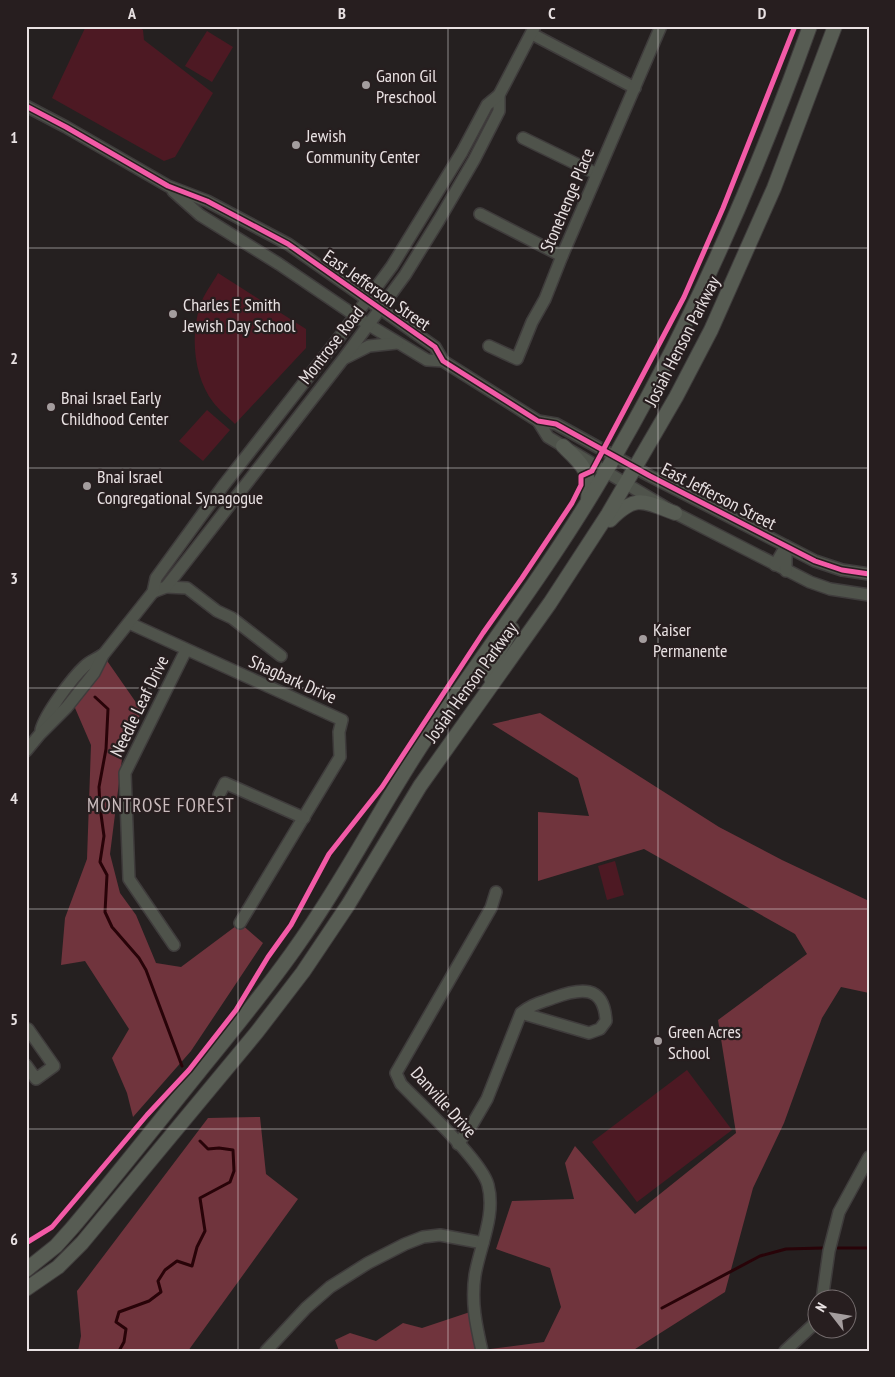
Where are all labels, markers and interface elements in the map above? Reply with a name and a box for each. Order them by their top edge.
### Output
text: A [127,3,137,23]
text: B [338,3,346,23]
text: C [548,3,556,23]
text: D [758,3,767,23]
place label: Ganon Gil Preschool [376,64,437,108]
marker: Ganon Gil Preschool [360,79,372,91]
place label: Jewish Community Center [305,124,420,168]
text: 1 [10,127,18,147]
marker: Jewish Community Center [290,139,302,151]
street label: Stonehenge Place [535,144,599,256]
street label: East Jefferson Street [319,244,435,336]
street label: Josiah Henson Parkway [639,272,725,411]
place label: Charles E Smith Jewish Day School [182,293,296,337]
street label: Montrose Road [293,301,369,389]
marker: Charles E Smith Jewish Day School [167,308,179,320]
text: 2 [10,348,18,368]
place label: Bnai Israel Early Childhood Center [61,386,168,430]
marker: Bnai Israel Early Childhood Center [45,401,57,413]
street label: East Jefferson Street [658,457,780,535]
place label: Bnai Israel Congregational Synagogue [97,465,263,509]
marker: Bnai Israel Congregational Synagogue [81,480,93,492]
text: 3 [10,568,18,588]
street label: Josiah Henson Parkway [419,617,522,747]
place label: Kaiser Permanente [653,618,727,662]
marker: Kaiser Permanente [637,633,649,645]
street label: Shagbark Drive [246,649,340,709]
street label: Needle Leaf Drive [105,651,173,761]
text: 4 [10,788,18,808]
district label: MONTROSE FOREST [87,793,235,817]
text: 5 [10,1009,18,1029]
place label: Green Acres School [668,1020,741,1064]
marker: Green Acres School [652,1035,664,1047]
street label: Danville Drive [406,1062,482,1142]
text: 6 [10,1229,18,1249]
north arrow [808,1290,858,1340]
text: N [811,1299,831,1315]

